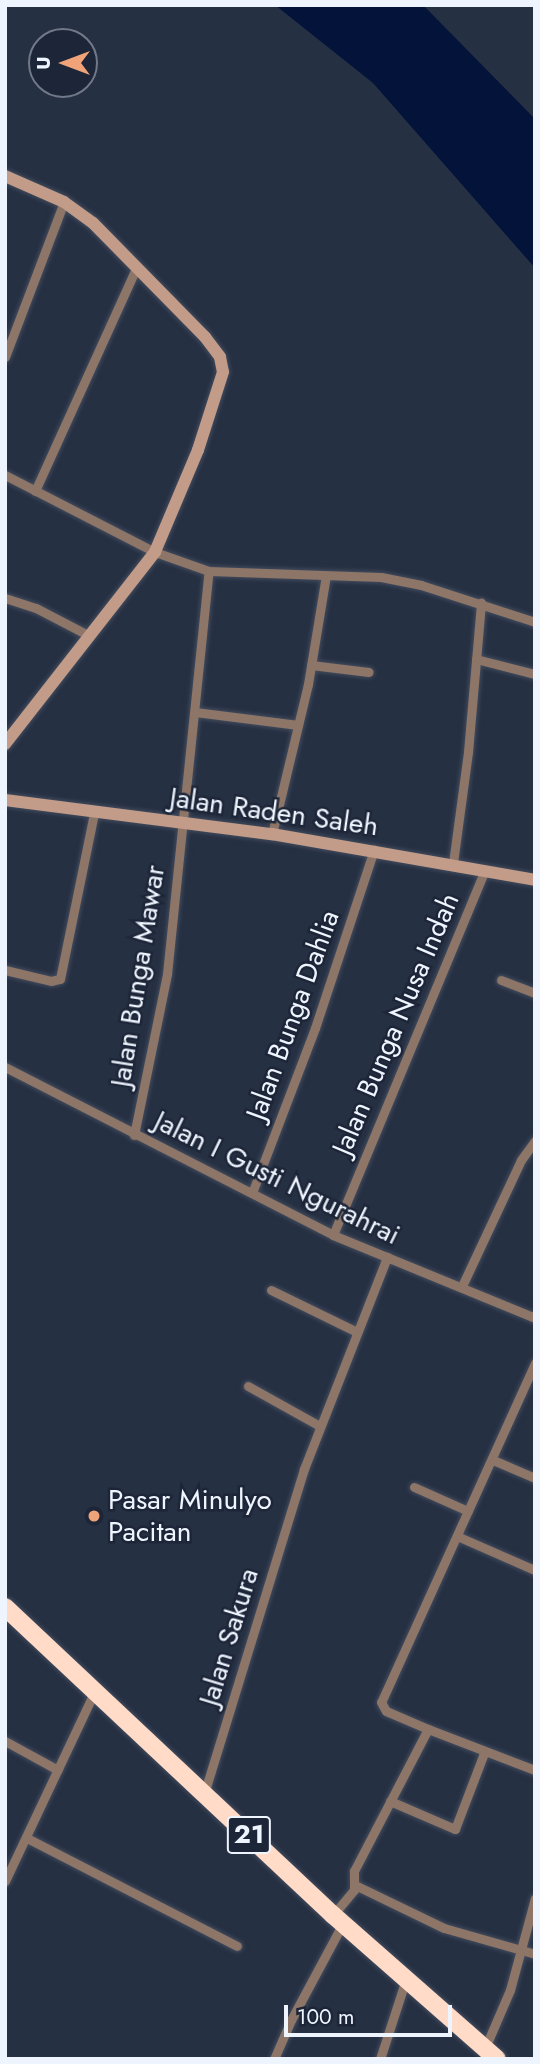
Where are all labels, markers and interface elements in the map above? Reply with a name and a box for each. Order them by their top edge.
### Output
north arrow [28,28,98,98]
text: U [30,56,57,70]
street label: Jalan Raden Saleh [168,781,380,843]
street label: Jalan Bunga Mawar [104,863,172,1089]
street label: Jalan Bunga Nusa Indah [326,888,466,1160]
street label: Jalan Bunga Dahlia [240,906,346,1124]
street label: Jalan I Gusti Ngurahrai [149,1104,405,1252]
place label: Pasar Minulyo Pacitan [108,1483,272,1549]
marker: Pasar Minulyo Pacitan [86,1508,102,1524]
street label: Jalan Sakura [192,1564,266,1710]
road number: 21 [226,1812,272,1858]
scale bar [288,1990,456,2034]
text: 100 m [297,2002,354,2032]

